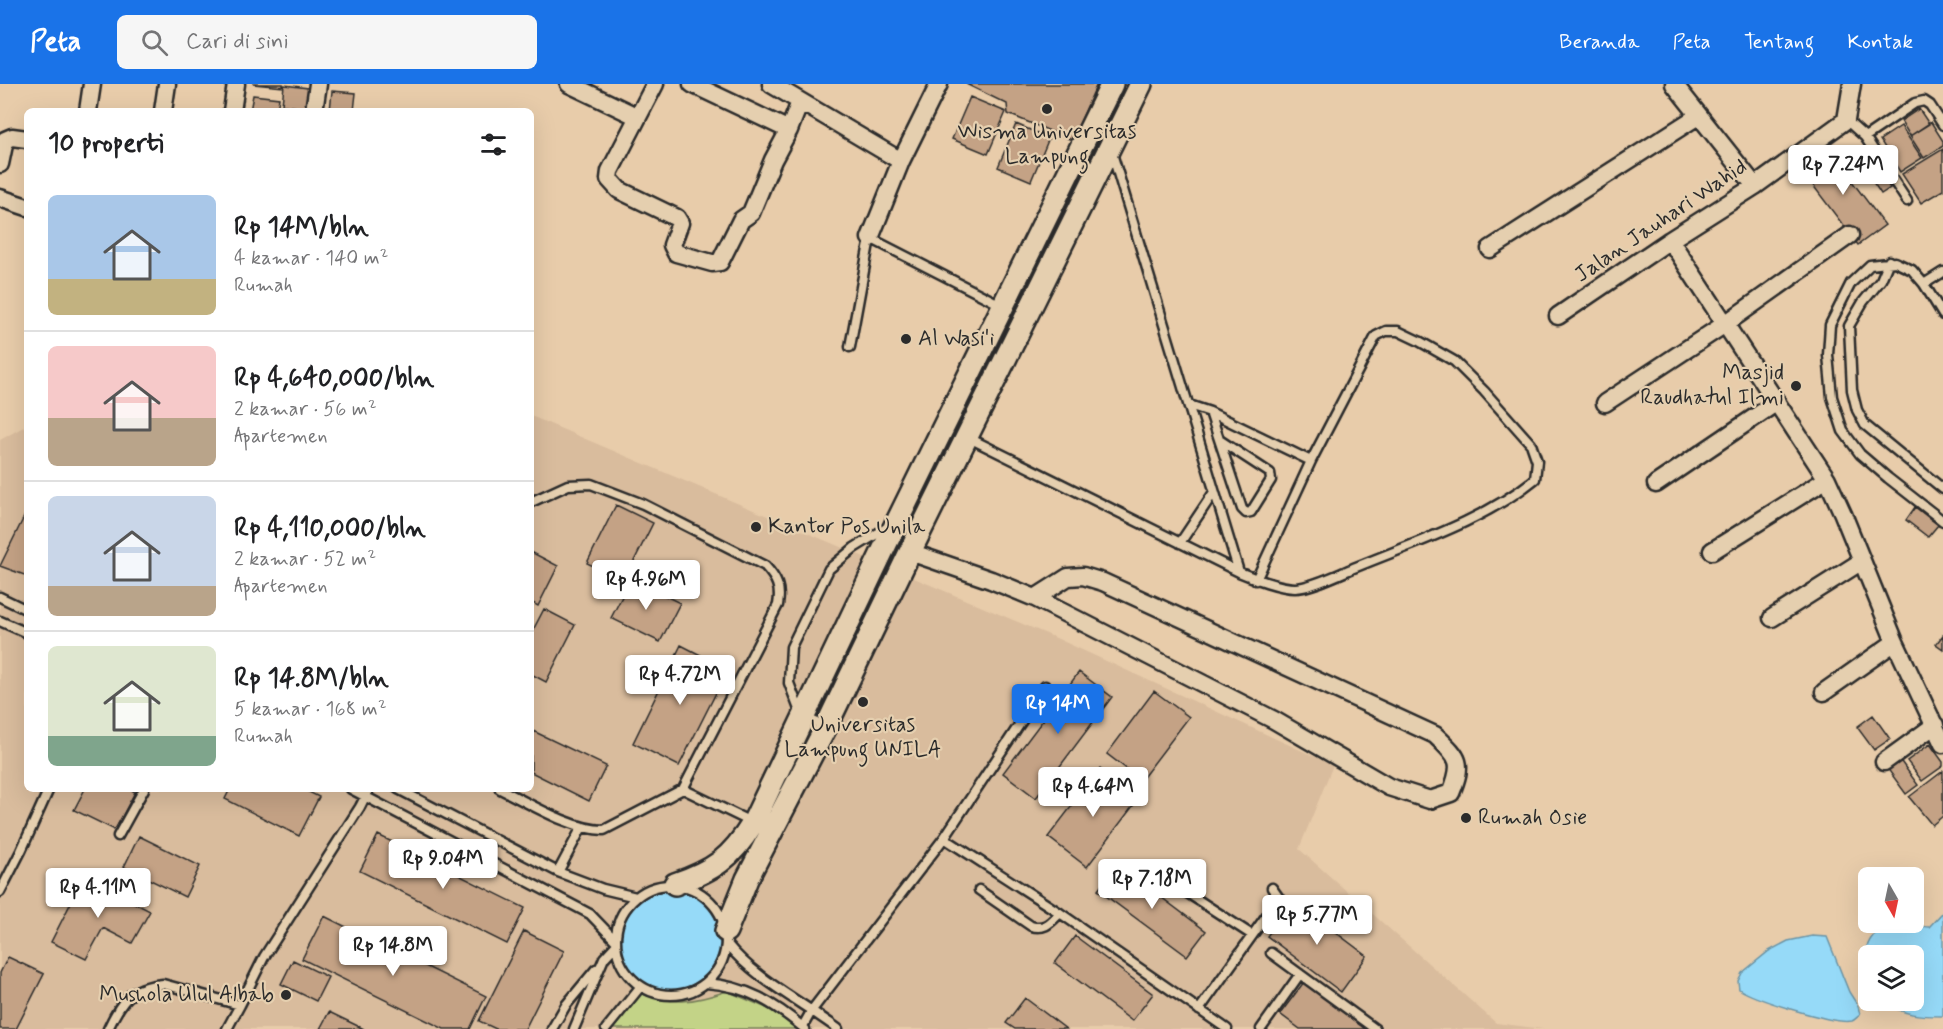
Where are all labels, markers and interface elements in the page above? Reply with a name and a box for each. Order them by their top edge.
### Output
search box [117,15,537,69]
text: Peta [30,24,81,61]
icon: search [138,26,171,59]
text: Cari di sini [186,28,289,56]
text: Beranda [1559,28,1640,56]
text: Peta [1673,28,1711,56]
text: Tentang [1744,28,1814,56]
text: Kontak [1847,28,1913,56]
marker: Wisma Universitas Lampung [1040,102,1054,116]
place label: Wisma Universitas Lampung [958,118,1137,174]
text: 10 properti [48,127,164,161]
icon: filters [477,128,510,161]
pin: Rp 7.24M [1781,145,1905,196]
text: Rp 7.24M [1802,151,1884,178]
street label: Jalan Jauhari Wahid [1569,153,1753,289]
text: Rp 14M/bln [234,211,369,245]
icon: home [96,219,168,291]
text: 4 kamar · 140 m² [234,245,388,272]
text: Rumah [234,272,293,299]
place label: Al Wasi'i [918,325,995,353]
marker: Al Wasi'i [899,332,913,346]
place label: Masjid Raudhatul Ilmi [1640,359,1784,412]
text: Rp 4,640,000/bln [234,362,434,396]
icon: home [96,370,168,442]
marker: Masjid Raudhatul Ilmi [1789,379,1803,393]
text: 2 kamar · 56 m² [234,396,377,423]
text: Apartemen [234,423,327,450]
text: Rp 4,110,000/bln [234,512,426,546]
place label: Kantor Pos Unila [768,513,926,541]
icon: home [96,520,168,592]
marker: Kantor Pos Unila [749,520,763,534]
text: 2 kamar · 52 m² [234,546,376,573]
pin: Rp 4.96M [584,560,708,611]
text: Rp 4.96M [606,566,686,593]
text: Apartemen [234,573,327,600]
pin: Rp 4.72M [618,655,742,706]
text: Rp 4.72M [639,661,721,688]
text: Rp 14.8M/bln [234,662,389,696]
icon: home [96,670,168,742]
pin: Rp 14M [1009,684,1107,735]
text: Rp 14M [1026,690,1090,717]
marker: Universitas Lampung UNILA [856,695,870,709]
text: 5 kamar · 168 m² [234,696,387,723]
place label: Universitas Lampung UNILA [785,711,941,767]
text: Rumah [234,723,293,750]
pin: Rp 4.64M [1031,767,1155,818]
text: Rp 4.64M [1052,773,1134,800]
place label: Rumah Osie [1478,804,1587,832]
marker: Rumah Osie [1459,811,1473,825]
pin: Rp 9.04M [381,839,505,890]
text: Rp 9.04M [403,845,483,872]
pin: Rp 7.18M [1090,859,1214,910]
text: Rp 7.18M [1112,865,1192,892]
north arrow [1858,867,1924,933]
map controls [1858,867,1924,1011]
pin: Rp 4.11M [36,868,160,919]
text: Rp 4.11M [60,874,136,901]
pin: Rp 5.77M [1255,895,1379,946]
text: Rp 5.77M [1276,901,1358,928]
pin: Rp 14.8M [331,926,455,977]
text: Rp 14.8M [353,932,433,959]
button: layers [1858,945,1924,1011]
place label: Mushola Ulul Albab [99,981,274,1009]
marker: Mushola Ulul Albab [279,988,293,1002]

